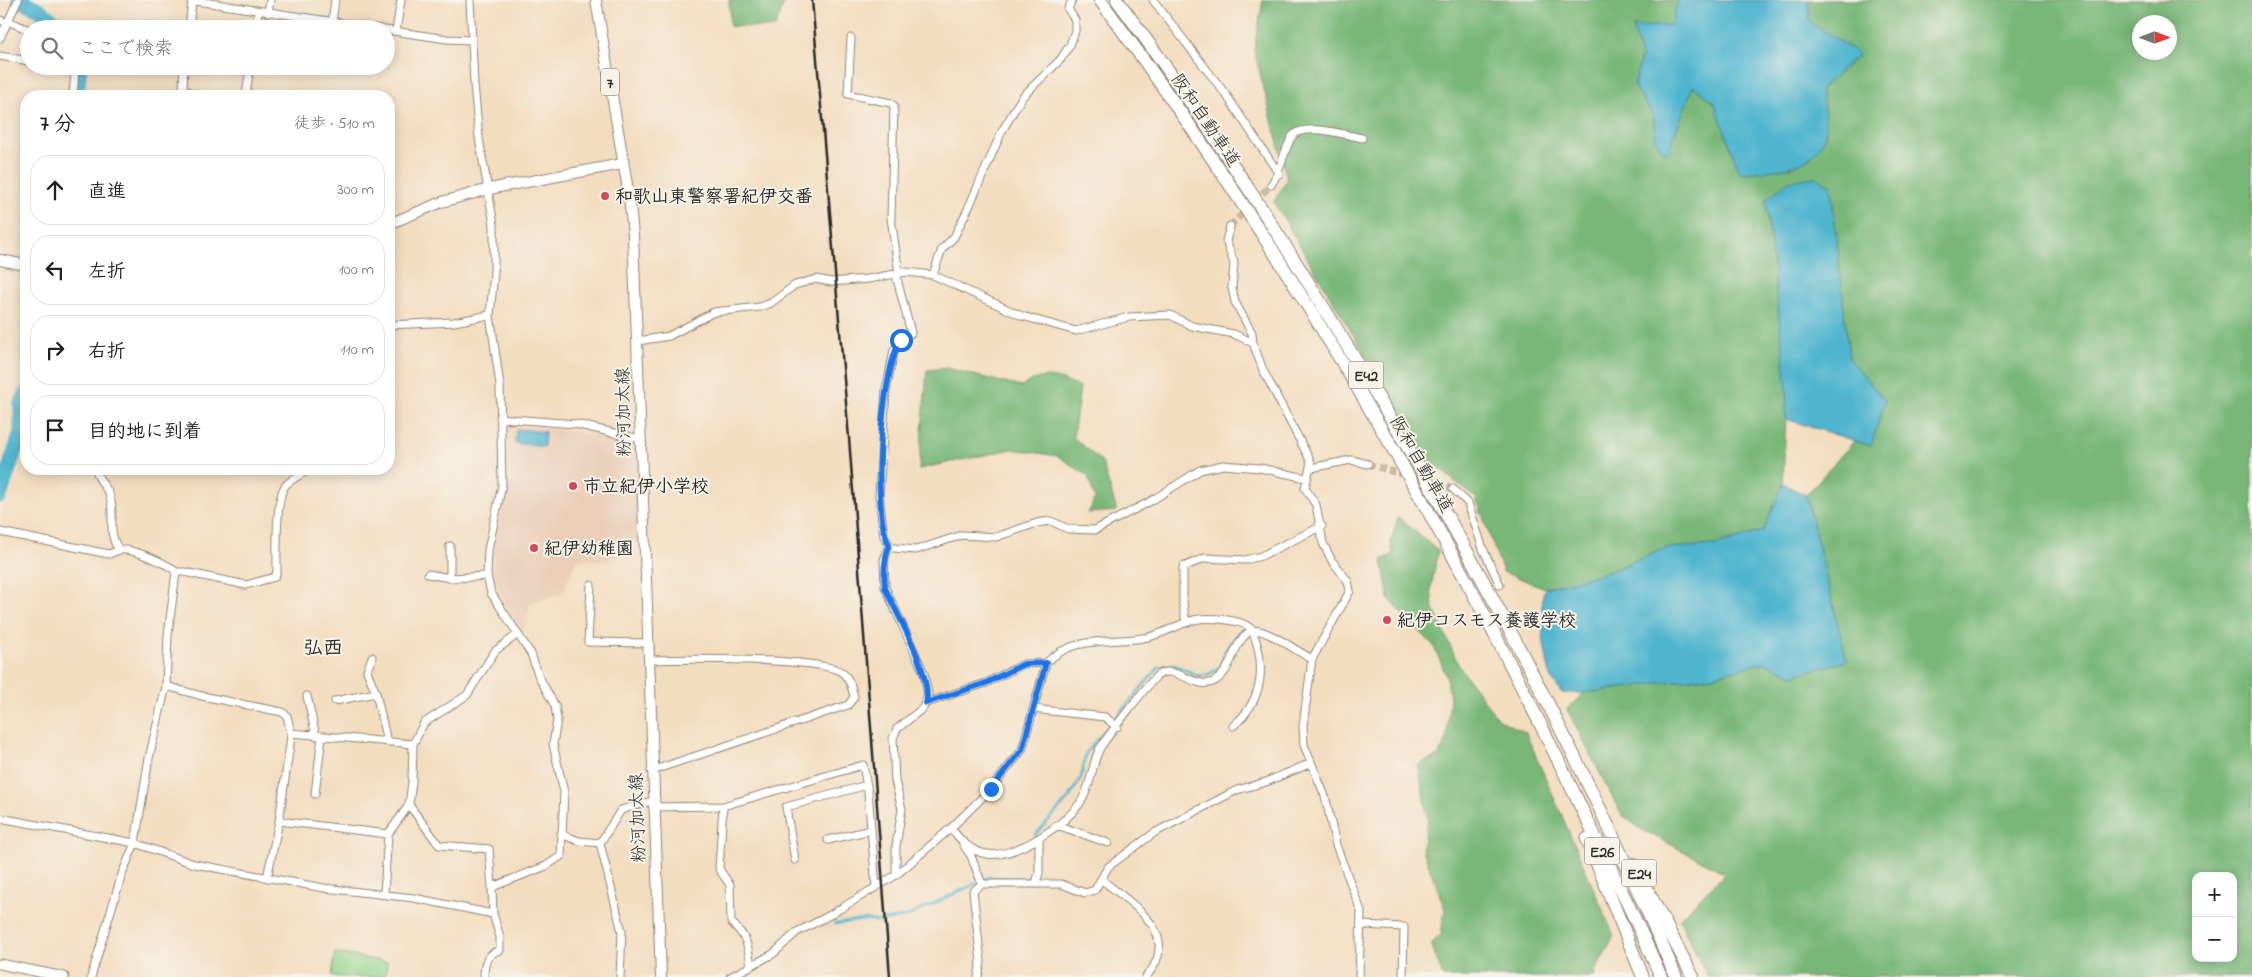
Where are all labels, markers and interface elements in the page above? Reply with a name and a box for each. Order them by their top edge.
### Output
north arrow [2132,15,2177,60]
search box [20,20,395,75]
icon: search [38,34,66,62]
text: ここで検索 [78,36,173,63]
road number: 7 [601,68,619,95]
street label: 阪和自動車道 [1163,69,1245,173]
text: 7 分 [40,110,75,140]
text: 徒歩 · 510 m [294,112,375,136]
icon: ahead [41,176,69,204]
text: 300 m [337,178,374,202]
text: 直進 [88,179,126,206]
place label: 和歌山東警察署紀伊交番 [615,185,813,211]
marker: 和歌山東警察署紀伊交番 [599,190,611,202]
icon: left [41,256,69,284]
text: 100 m [339,258,374,282]
text: 左折 [88,259,126,286]
route start [890,329,913,352]
icon: right [41,336,69,364]
text: 110 m [340,338,374,362]
text: 右折 [88,339,126,366]
road number: E42 [1348,362,1384,388]
street label: 粉河加太線 [611,367,639,457]
street label: 阪和自動車道 [1382,412,1459,518]
icon: arrive [41,416,69,444]
text: 目的地に到着 [88,419,202,446]
place label: 市立紀伊小学校 [583,475,709,501]
marker: 市立紀伊小学校 [567,480,579,492]
place label: 紀伊幼稚園 [544,537,634,563]
marker: 紀伊幼稚園 [528,542,540,554]
place label: 紀伊コスモス養護学校 [1397,609,1576,635]
marker: 紀伊コスモス養護学校 [1381,614,1393,626]
district label: 弘西 [303,635,343,664]
street label: 粉河加太線 [624,773,654,863]
route end [980,778,1003,801]
road number: E26 [1584,838,1620,864]
road number: E24 [1622,860,1656,886]
map controls [2192,872,2237,962]
button: + [2192,872,2237,917]
button: − [2192,917,2237,962]

